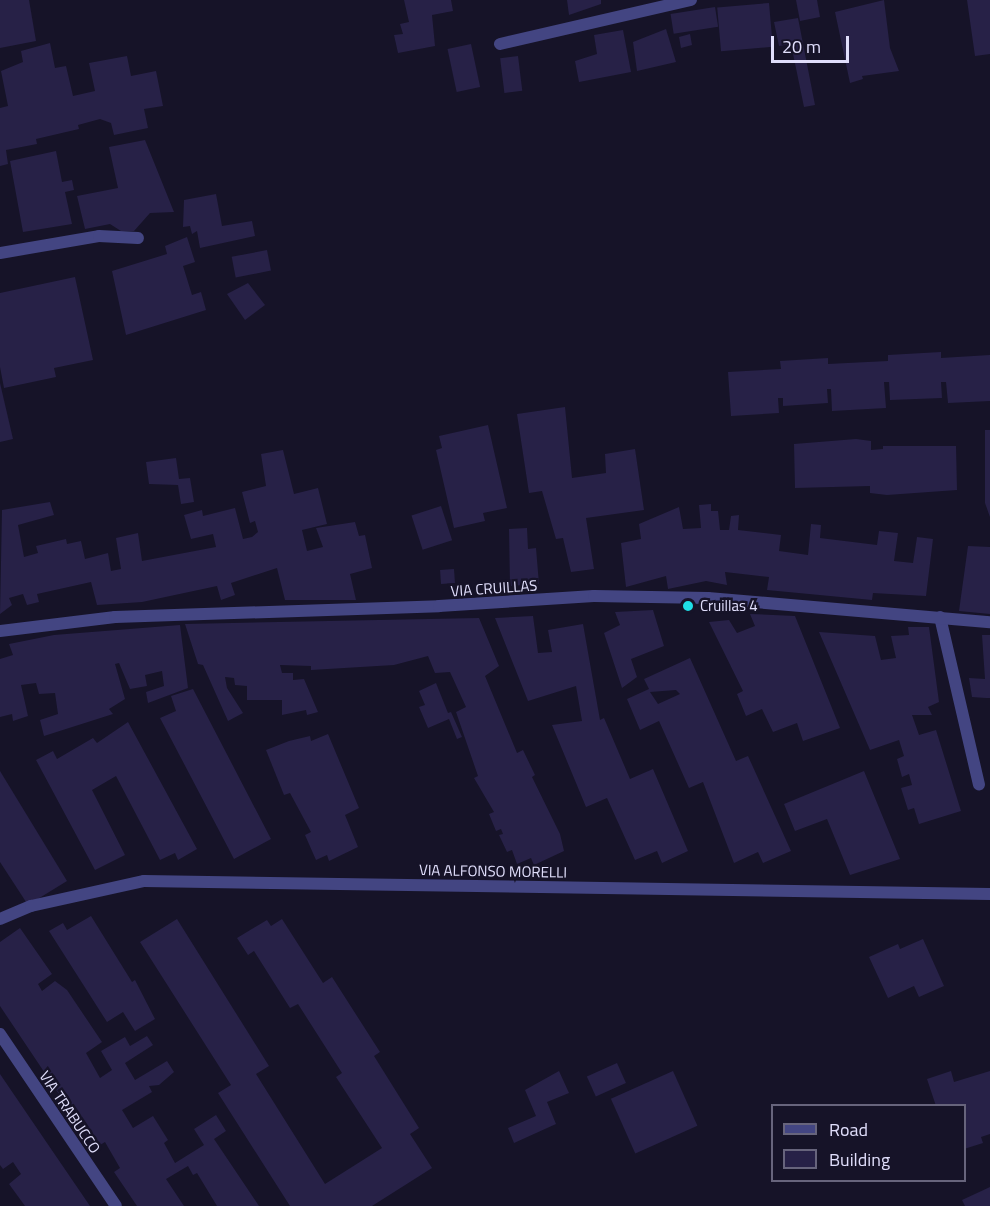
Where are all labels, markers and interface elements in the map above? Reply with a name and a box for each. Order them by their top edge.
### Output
scale bar [774,24,852,62]
text: 20 m [782,33,821,60]
street label: VIA CRUILLAS [450,576,538,600]
place label: Cruillas 4 [700,597,758,615]
marker: Cruillas 4 [681,599,695,613]
street label: VIA ALFONSO MORELLI [419,861,567,881]
street label: VIA TRABUCCO [36,1067,104,1157]
legend [771,1104,966,1182]
text: Road [829,1116,868,1143]
text: Building [829,1146,890,1173]

